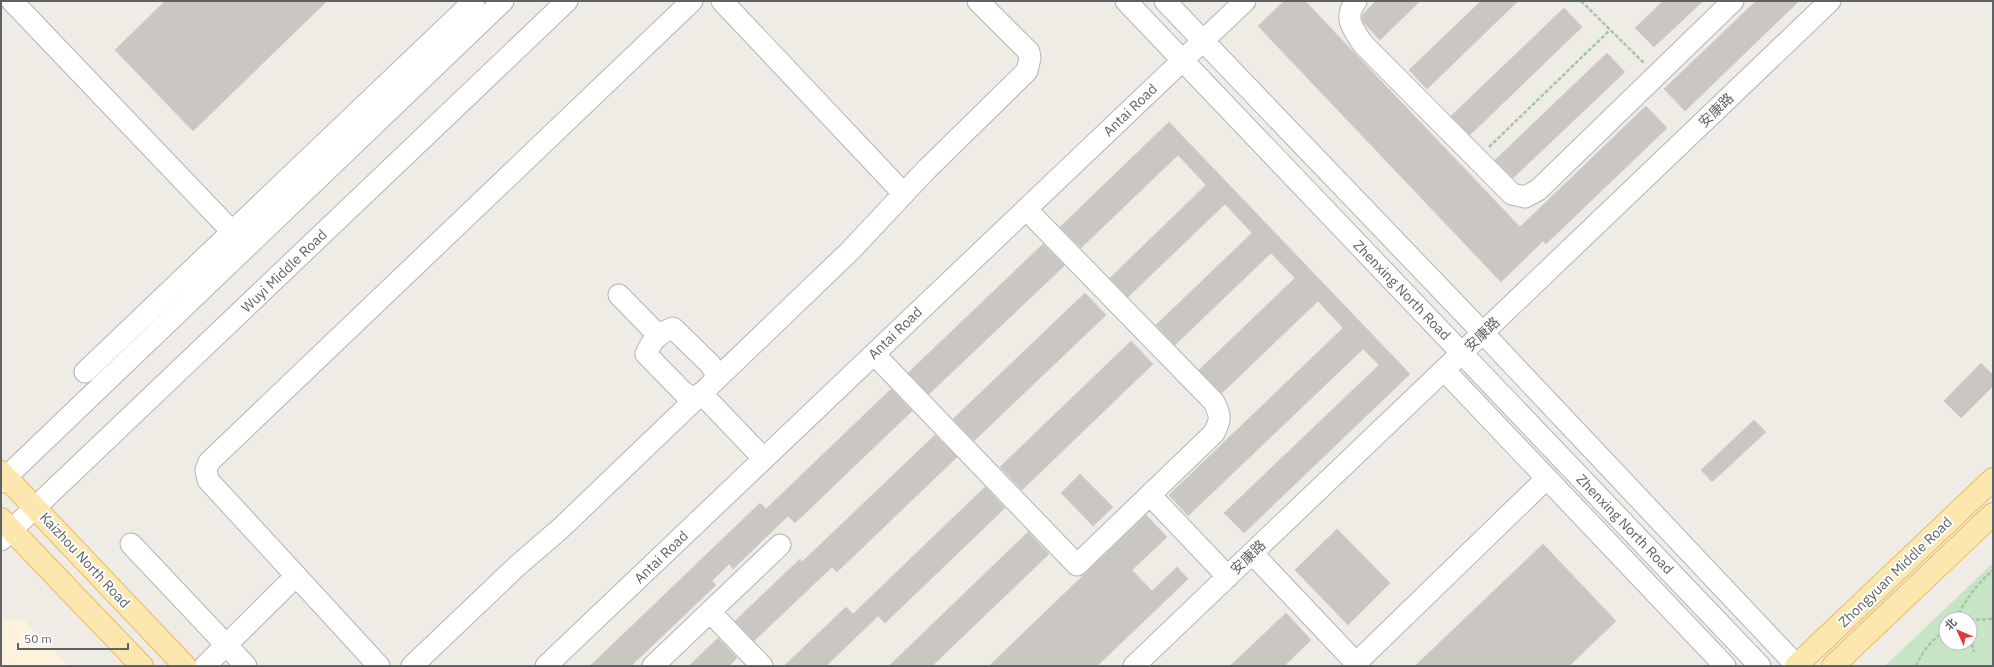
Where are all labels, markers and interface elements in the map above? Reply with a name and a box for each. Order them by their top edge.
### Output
street label: Antai Road [1099,80,1161,140]
street label: 安康路 [1695,89,1737,131]
street label: Wuyi Middle Road [237,226,331,316]
street label: Zhenxing North Road [1350,236,1454,344]
street label: Antai Road [864,303,926,363]
street label: 安康路 [1461,313,1503,355]
street label: Zhenxing North Road [1573,470,1677,578]
street label: Kaizhou North Road [36,508,134,612]
street label: Zhongyuan Middle Road [1834,513,1956,631]
street label: Antai Road [630,527,692,587]
street label: 安康路 [1227,536,1269,578]
north arrow [1938,611,1978,651]
text: 北 [1942,615,1960,633]
scale bar [18,625,128,651]
text: 50 m [24,631,52,646]

